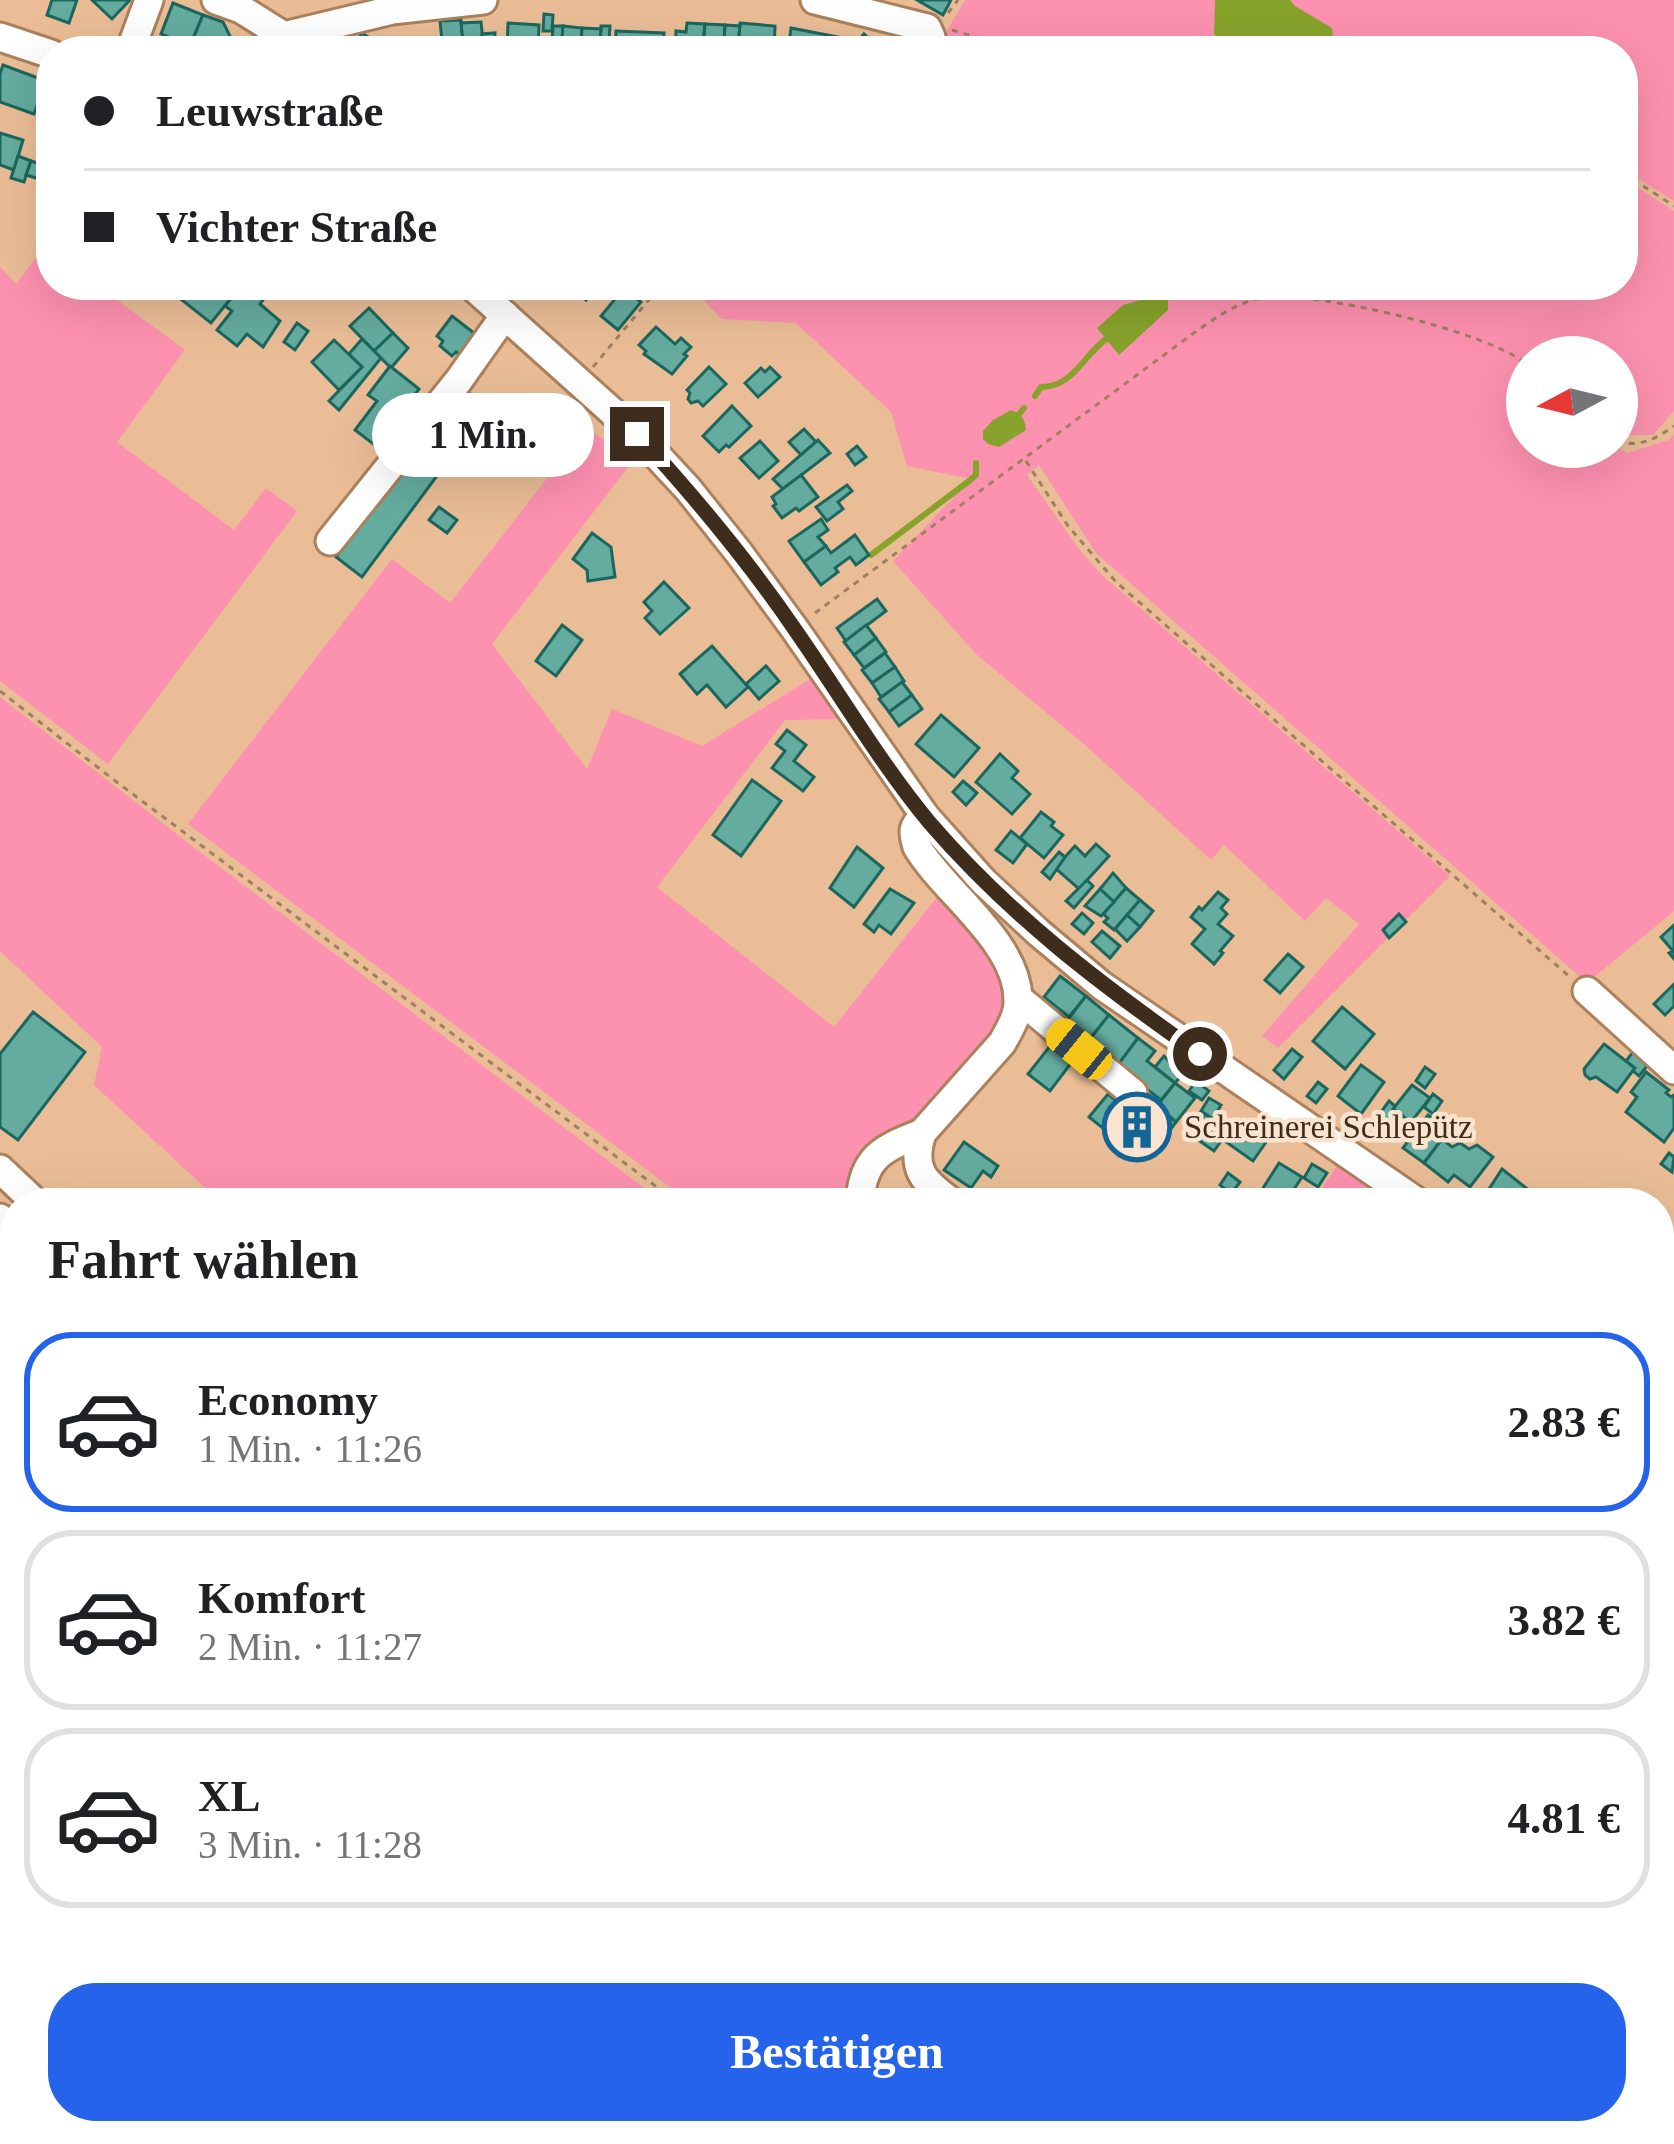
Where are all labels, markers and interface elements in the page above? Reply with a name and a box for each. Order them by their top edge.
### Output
text: Leuwstraße [156,86,383,136]
text: Vichter Straße [156,202,437,252]
north arrow [1506,336,1638,468]
map controls [1506,336,1638,468]
callout: 1 Min. [373,392,595,476]
route end [610,407,664,461]
text: 1 Min. [429,413,537,456]
car [1040,1012,1118,1086]
route start [1173,1027,1227,1081]
building icon: Schreinerei Schlepütz [1102,1092,1172,1162]
place label: Schreinerei Schlepütz [1184,1109,1473,1145]
text: Fahrt wählen [48,1230,359,1290]
icon: car [54,1368,162,1476]
text: Economy [198,1375,378,1425]
text: 2.83 € [1508,1397,1620,1447]
text: 1 Min. · 11:26 [198,1427,422,1470]
icon: car [54,1566,162,1674]
text: Komfort [198,1573,365,1623]
text: 3.82 € [1508,1595,1620,1645]
text: 2 Min. · 11:27 [198,1625,422,1668]
icon: car [54,1764,162,1872]
text: XL [198,1771,261,1821]
text: 4.81 € [1508,1793,1620,1843]
text: 3 Min. · 11:28 [198,1823,422,1866]
button: Bestätigen [48,1983,1626,2121]

